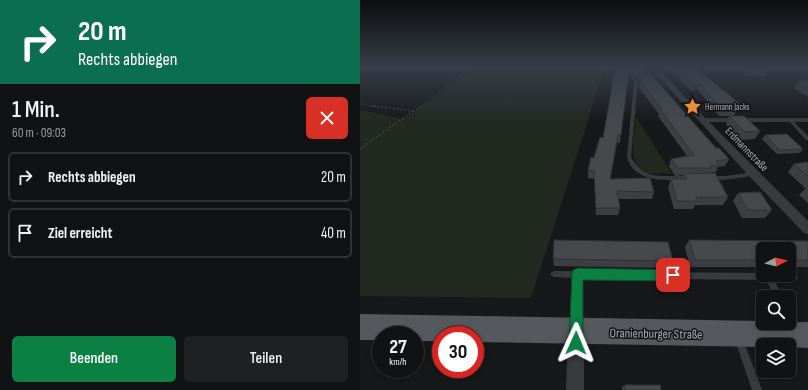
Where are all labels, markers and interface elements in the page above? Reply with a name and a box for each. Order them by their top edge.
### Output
text: 20 m [78,15,127,48]
icon: right [12,16,64,68]
text: Rechts abbiegen [78,49,178,70]
text: 1 Min. [12,95,60,124]
button: close [306,97,348,139]
place icon: Hermann Jacks [682,97,702,117]
place label: Hermann Jacks [705,102,750,113]
text: 60 m · 09:03 [12,125,66,141]
street label: Erdmannstraße [722,125,771,174]
icon: right [14,166,36,188]
text: Rechts abbiegen [48,168,136,187]
text: 20 m [321,168,346,187]
icon: arrive [14,222,36,244]
text: Ziel erreicht [48,224,112,243]
text: 40 m [321,224,346,243]
north arrow [756,242,796,282]
map controls [756,242,796,378]
pin [656,258,690,292]
icon: arrive [662,264,684,286]
button: search [756,290,796,330]
position arrow [555,322,597,364]
street label: Oranienburger Straße [609,325,703,343]
speed limit sign: 30 [432,326,484,378]
text: 27 [389,335,407,359]
button: Beenden [12,336,176,382]
button: Teilen [184,336,348,382]
button: layers [756,338,796,378]
text: km/h [389,356,407,368]

